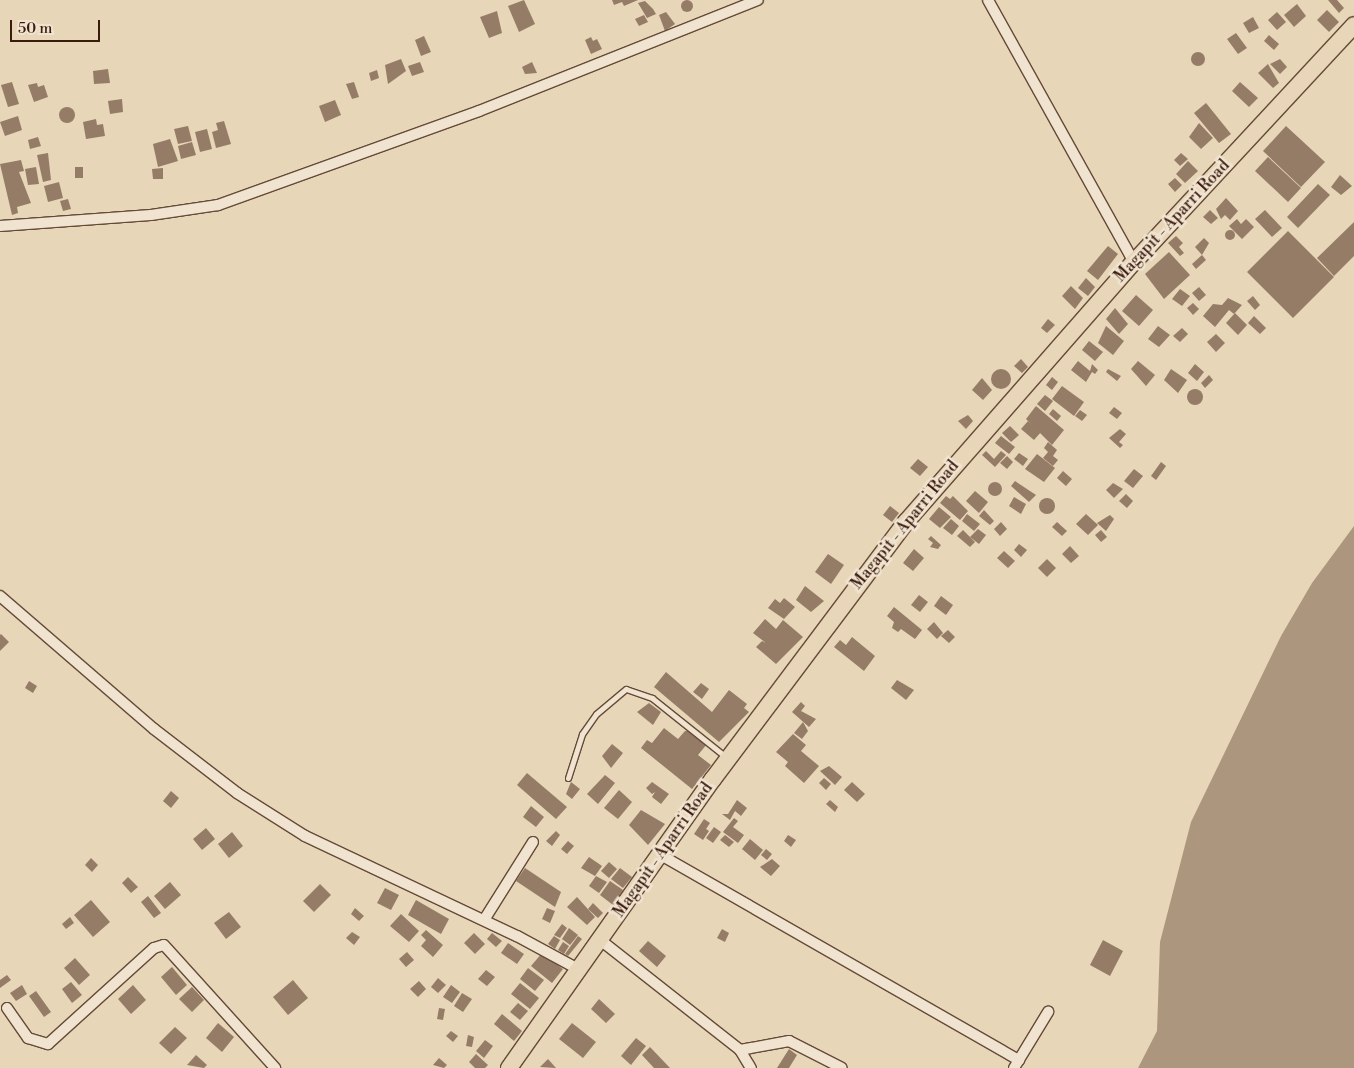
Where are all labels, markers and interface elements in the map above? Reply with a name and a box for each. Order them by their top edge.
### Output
scale bar [12,10,102,42]
text: 50 m [18,19,52,38]
street label: Magapit - Aparri Road [1110,156,1234,286]
street label: Magapit - Aparri Road [847,457,963,593]
street label: Magapit - Aparri Road [609,779,717,921]

